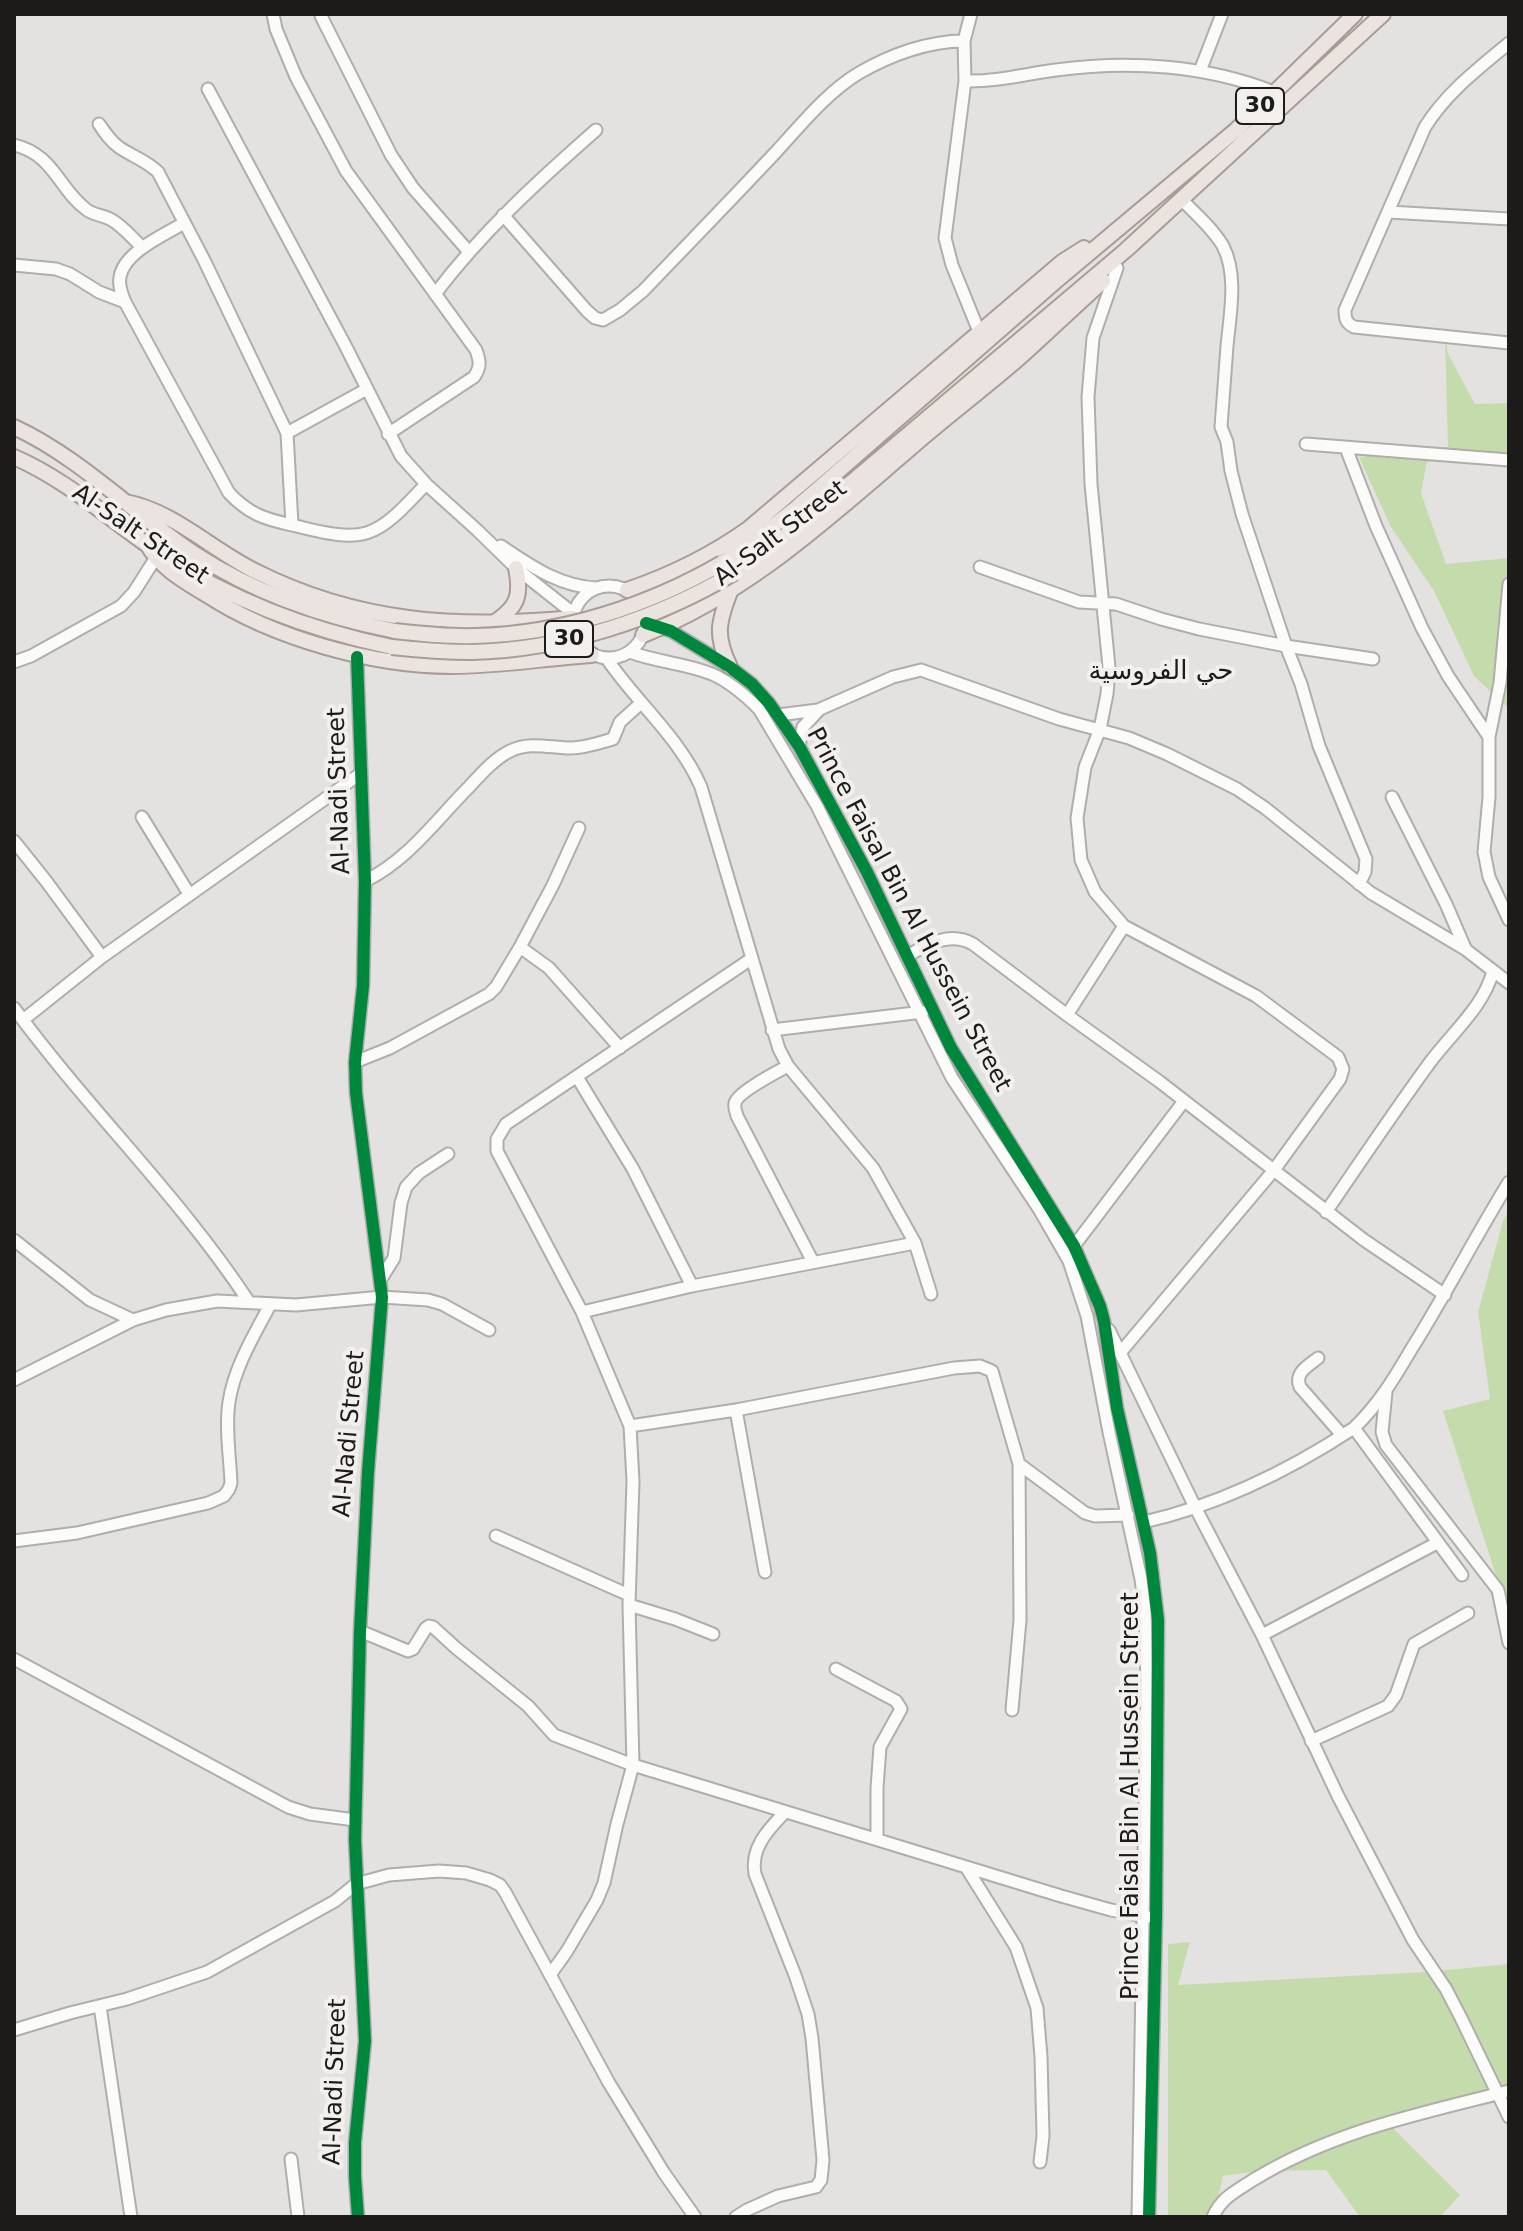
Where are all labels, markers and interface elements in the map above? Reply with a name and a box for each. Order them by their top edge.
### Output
road number: 30 [1236,88,1284,124]
street label: Al-Salt Street [709,475,853,593]
street label: Al-Salt Street [66,479,214,591]
road number: 30 [545,621,593,657]
district label: حي الفروسية [1089,656,1233,688]
street label: Al-Nadi Street [323,707,357,875]
street label: Prince Faisal Bin Al Hussein Street [800,723,1016,1097]
street label: Al-Nadi Street [328,1350,372,1518]
street label: Prince Faisal Bin Al Hussein Street [1118,1592,1146,2000]
street label: Al-Nadi Street [319,1998,353,2166]

